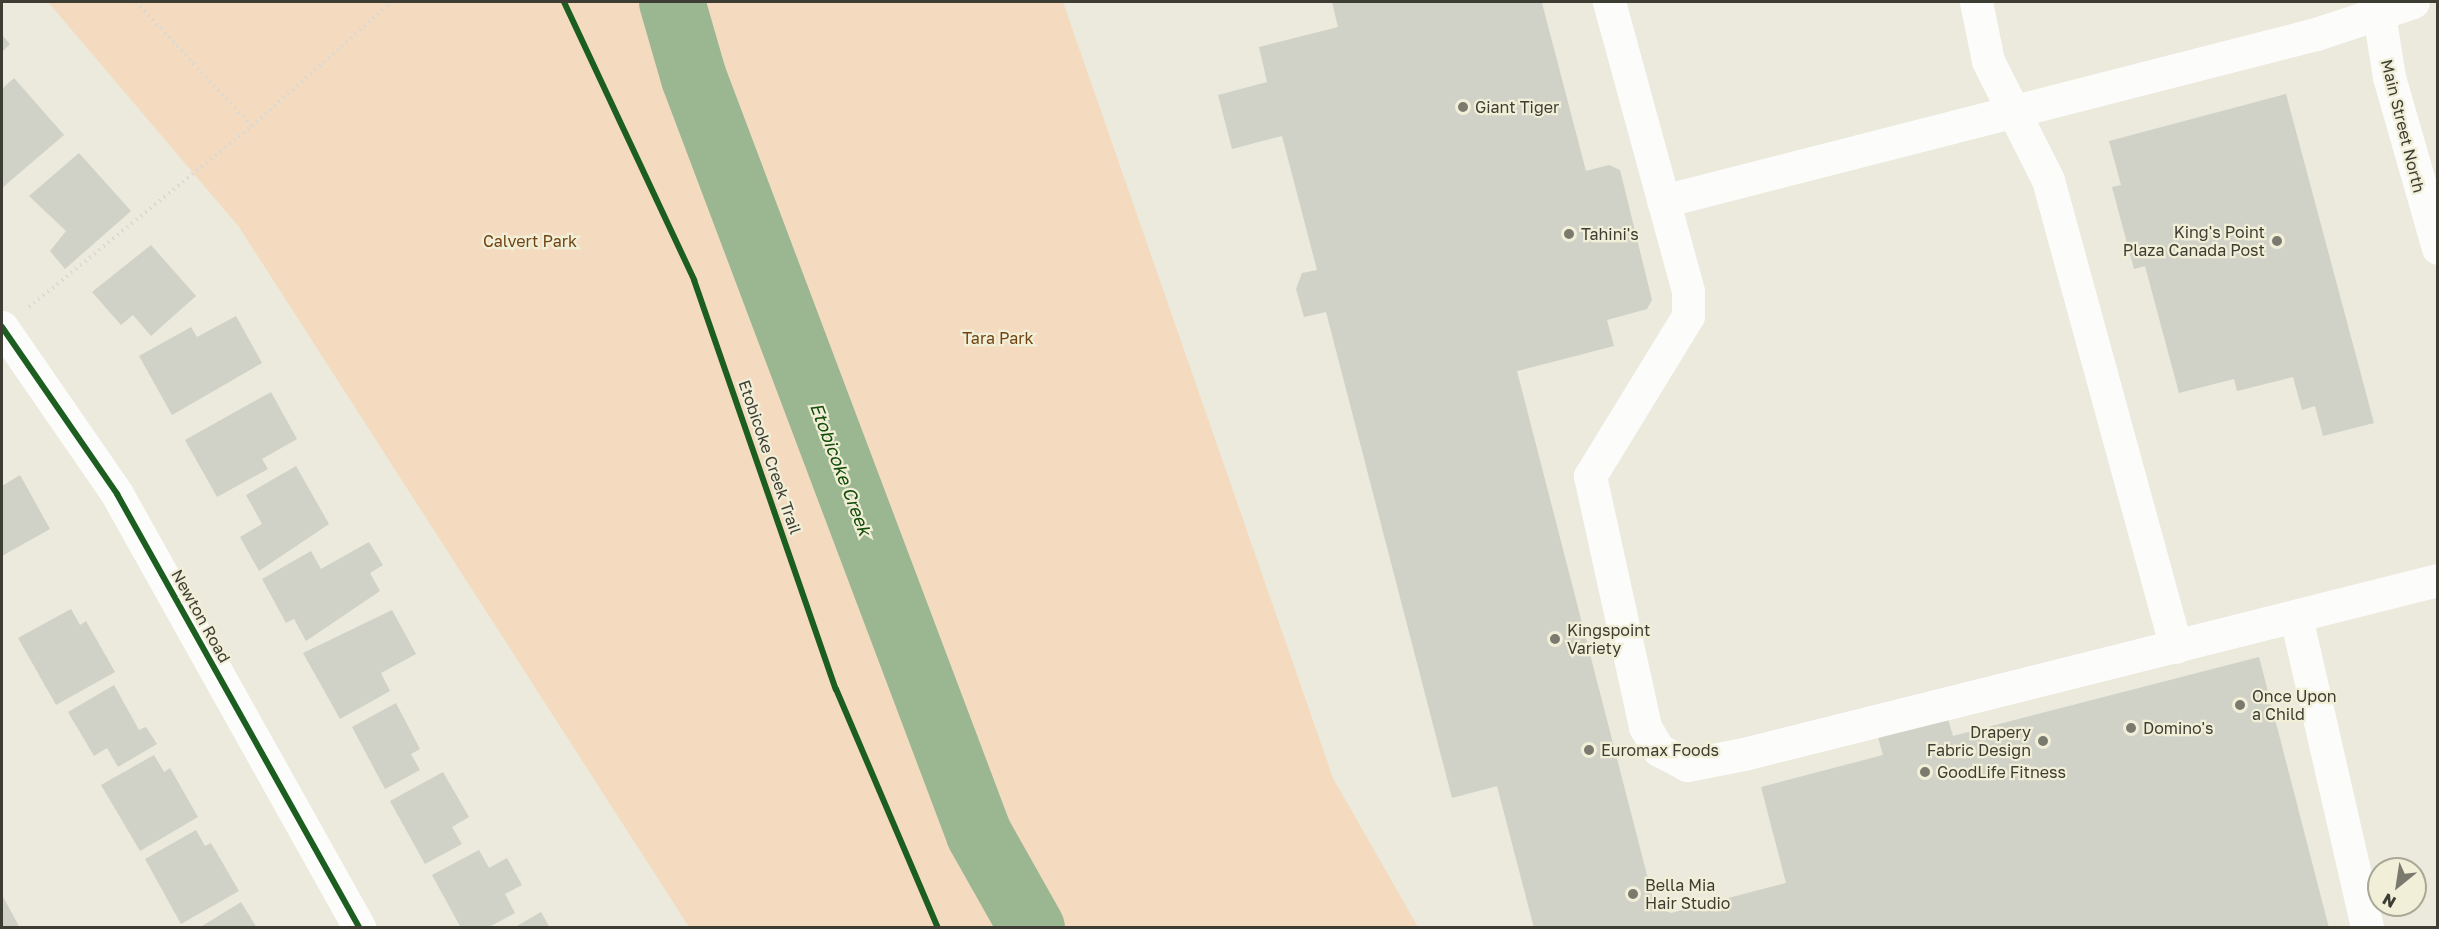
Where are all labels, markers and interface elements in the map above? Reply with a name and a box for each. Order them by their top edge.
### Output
street label: Main Street North [2377,57,2429,195]
place label: Giant Tiger [1475,97,1559,117]
marker: Giant Tiger [1456,100,1470,114]
place label: King's Point Plaza Canada Post [2123,222,2265,260]
place label: Tahini's [1581,224,1639,244]
marker: Tahini's [1562,227,1576,241]
park label: Calvert Park [483,231,577,251]
marker: King's Point Plaza Canada Post [2270,234,2284,248]
park label: Tara Park [962,328,1034,348]
street label: Etobicoke Creek Trail [735,377,805,537]
water label: Etobicoke Creek [806,400,876,538]
street label: Newton Road [167,566,235,666]
place label: Kingspoint Variety [1567,620,1650,658]
marker: Kingspoint Variety [1548,632,1562,646]
place label: Once Upon a Child [2252,686,2337,724]
marker: Once Upon a Child [2233,698,2247,712]
place label: Domino's [2143,718,2214,738]
marker: Domino's [2124,721,2138,735]
place label: Drapery Fabric Design [1927,722,2031,760]
marker: Drapery Fabric Design [2036,734,2050,748]
place label: Euromax Foods [1601,740,1719,760]
marker: Euromax Foods [1582,743,1596,757]
place label: GoodLife Fitness [1937,762,2066,782]
marker: GoodLife Fitness [1918,765,1932,779]
north arrow [2367,857,2427,917]
place label: Bella Mia Hair Studio [1645,875,1730,913]
marker: Bella Mia Hair Studio [1626,887,1640,901]
text: N [2379,889,2399,913]

